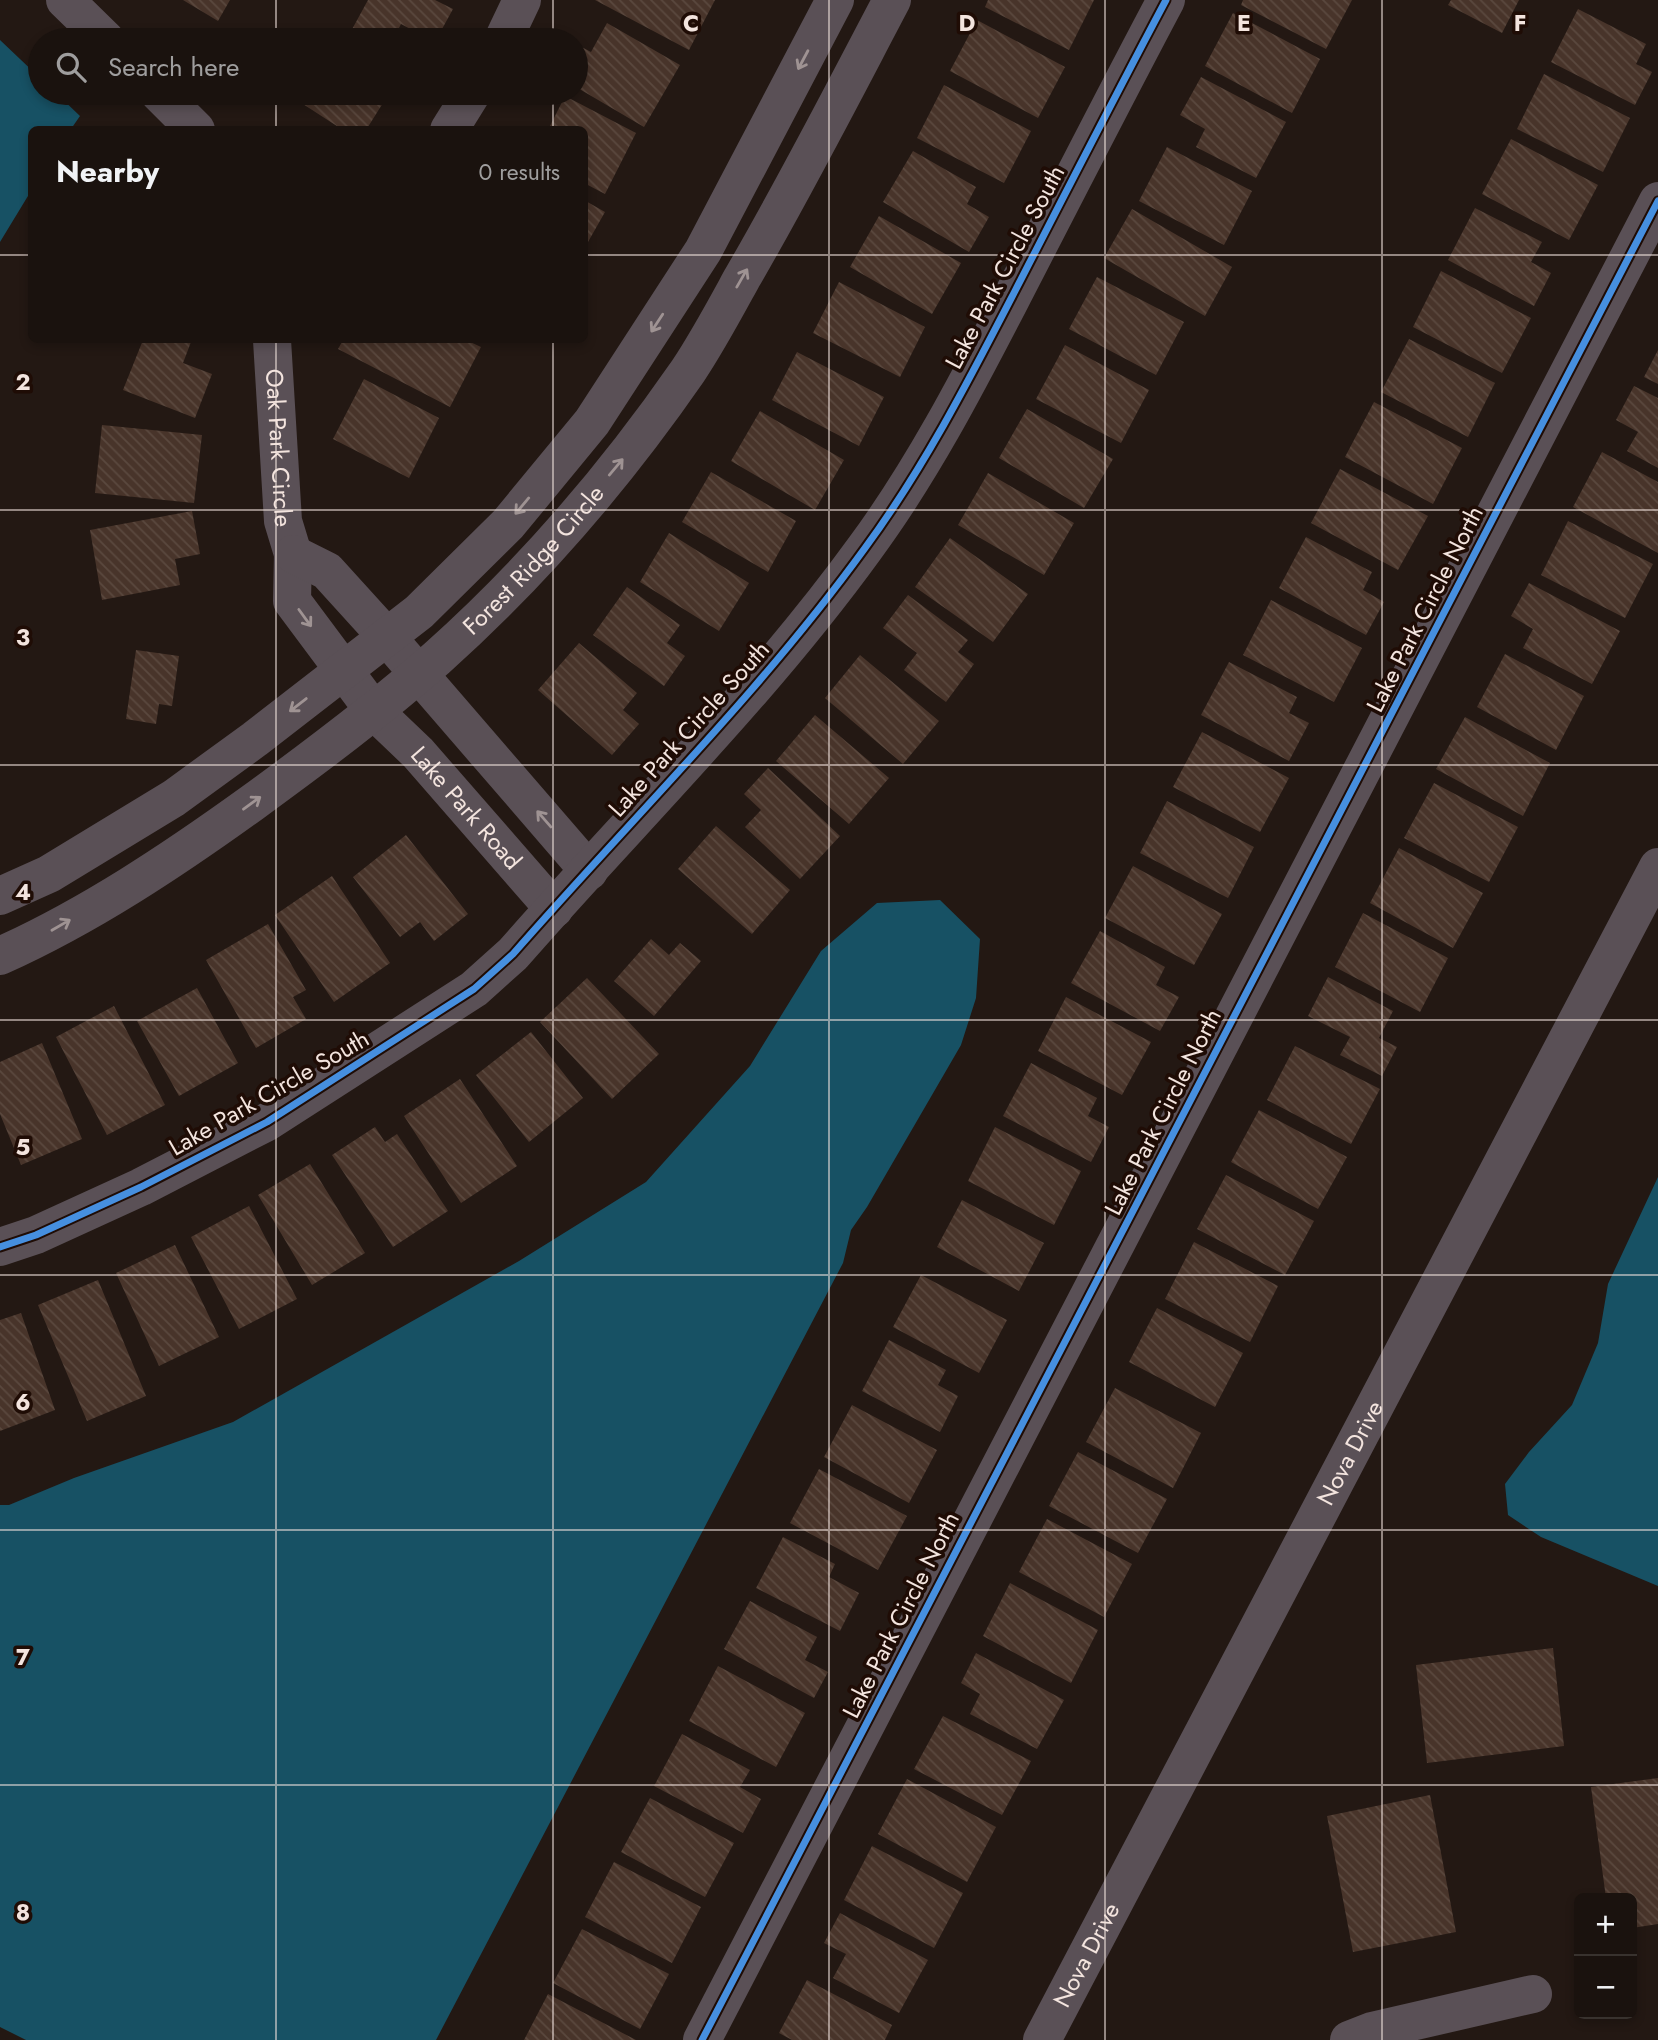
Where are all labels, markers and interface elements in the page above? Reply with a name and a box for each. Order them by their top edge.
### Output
text: C [683,6,699,40]
text: D [959,6,976,40]
text: E [1237,6,1251,40]
text: F [1514,6,1526,40]
search box [28,28,588,105]
icon: search [52,48,90,86]
text: Search here [108,48,240,86]
one-way arrow [796,50,810,70]
text: Nearby [56,150,159,193]
text: 0 results [478,155,560,189]
street label: Lake Park Circle South [936,159,1073,375]
one-way arrow [735,269,749,289]
one-way arrow [649,313,664,332]
text: 2 [15,365,31,399]
street label: Oak Park Circle [257,368,301,528]
one-way arrow [609,459,624,477]
street label: Forest Ridge Circle [454,477,612,643]
one-way arrow [515,497,530,515]
street label: Lake Park Circle North [1357,499,1492,718]
one-way arrow [298,608,312,627]
text: 3 [16,620,30,654]
street label: Lake Park Circle South [600,633,777,825]
one-way arrow [289,698,308,713]
street label: Lake Park Road [403,738,530,877]
one-way arrow [242,796,261,810]
one-way arrow [536,811,552,829]
text: 4 [15,875,31,909]
one-way arrow [50,918,70,932]
street label: Lake Park Circle North [1095,1002,1230,1221]
street label: Lake Park Circle South [162,1021,376,1164]
text: 5 [16,1130,30,1164]
text: 6 [15,1385,31,1419]
street label: Nova Drive [1308,1394,1392,1511]
street label: Lake Park Circle North [833,1505,968,1724]
text: 7 [16,1640,30,1674]
map controls [1574,1893,1637,2019]
button: + [1574,1893,1637,1956]
text: 8 [16,1895,30,1929]
street label: Nova Drive [1044,1896,1128,2013]
button: − [1574,1956,1637,2019]

